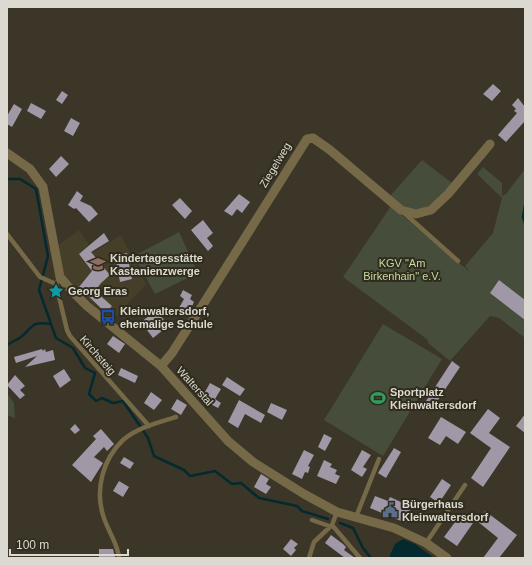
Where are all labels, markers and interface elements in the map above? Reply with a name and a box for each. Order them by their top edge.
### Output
street label: Ziegelweg [257,140,293,190]
place label: Kindertagesstätte Kastanienzwerge [110,252,203,277]
school or university icon: Kindertagesstätte Kastanienzwerge [89,255,107,273]
park label: KGV "Am Birkenhain" e.V. [363,257,441,282]
place icon: Georg Eras [47,282,65,300]
place label: Georg Eras [68,285,127,297]
place label: Kleinwaltersdorf, ehemalige Schule [120,305,213,330]
bus stop icon: Kleinwaltersdorf, ehemalige Schule [99,308,117,326]
street label: Kirchsteig [78,333,118,377]
street label: Walterstal [174,364,216,408]
place label: Sportplatz Kleinwaltersdorf [390,386,477,411]
sports icon: Sportplatz Kleinwaltersdorf [369,389,387,407]
place label: Bürgerhaus Kleinwaltersdorf [402,498,489,523]
public building icon: Bürgerhaus Kleinwaltersdorf [381,501,399,519]
scale bar [10,531,128,557]
text: 100 m [16,538,49,552]

